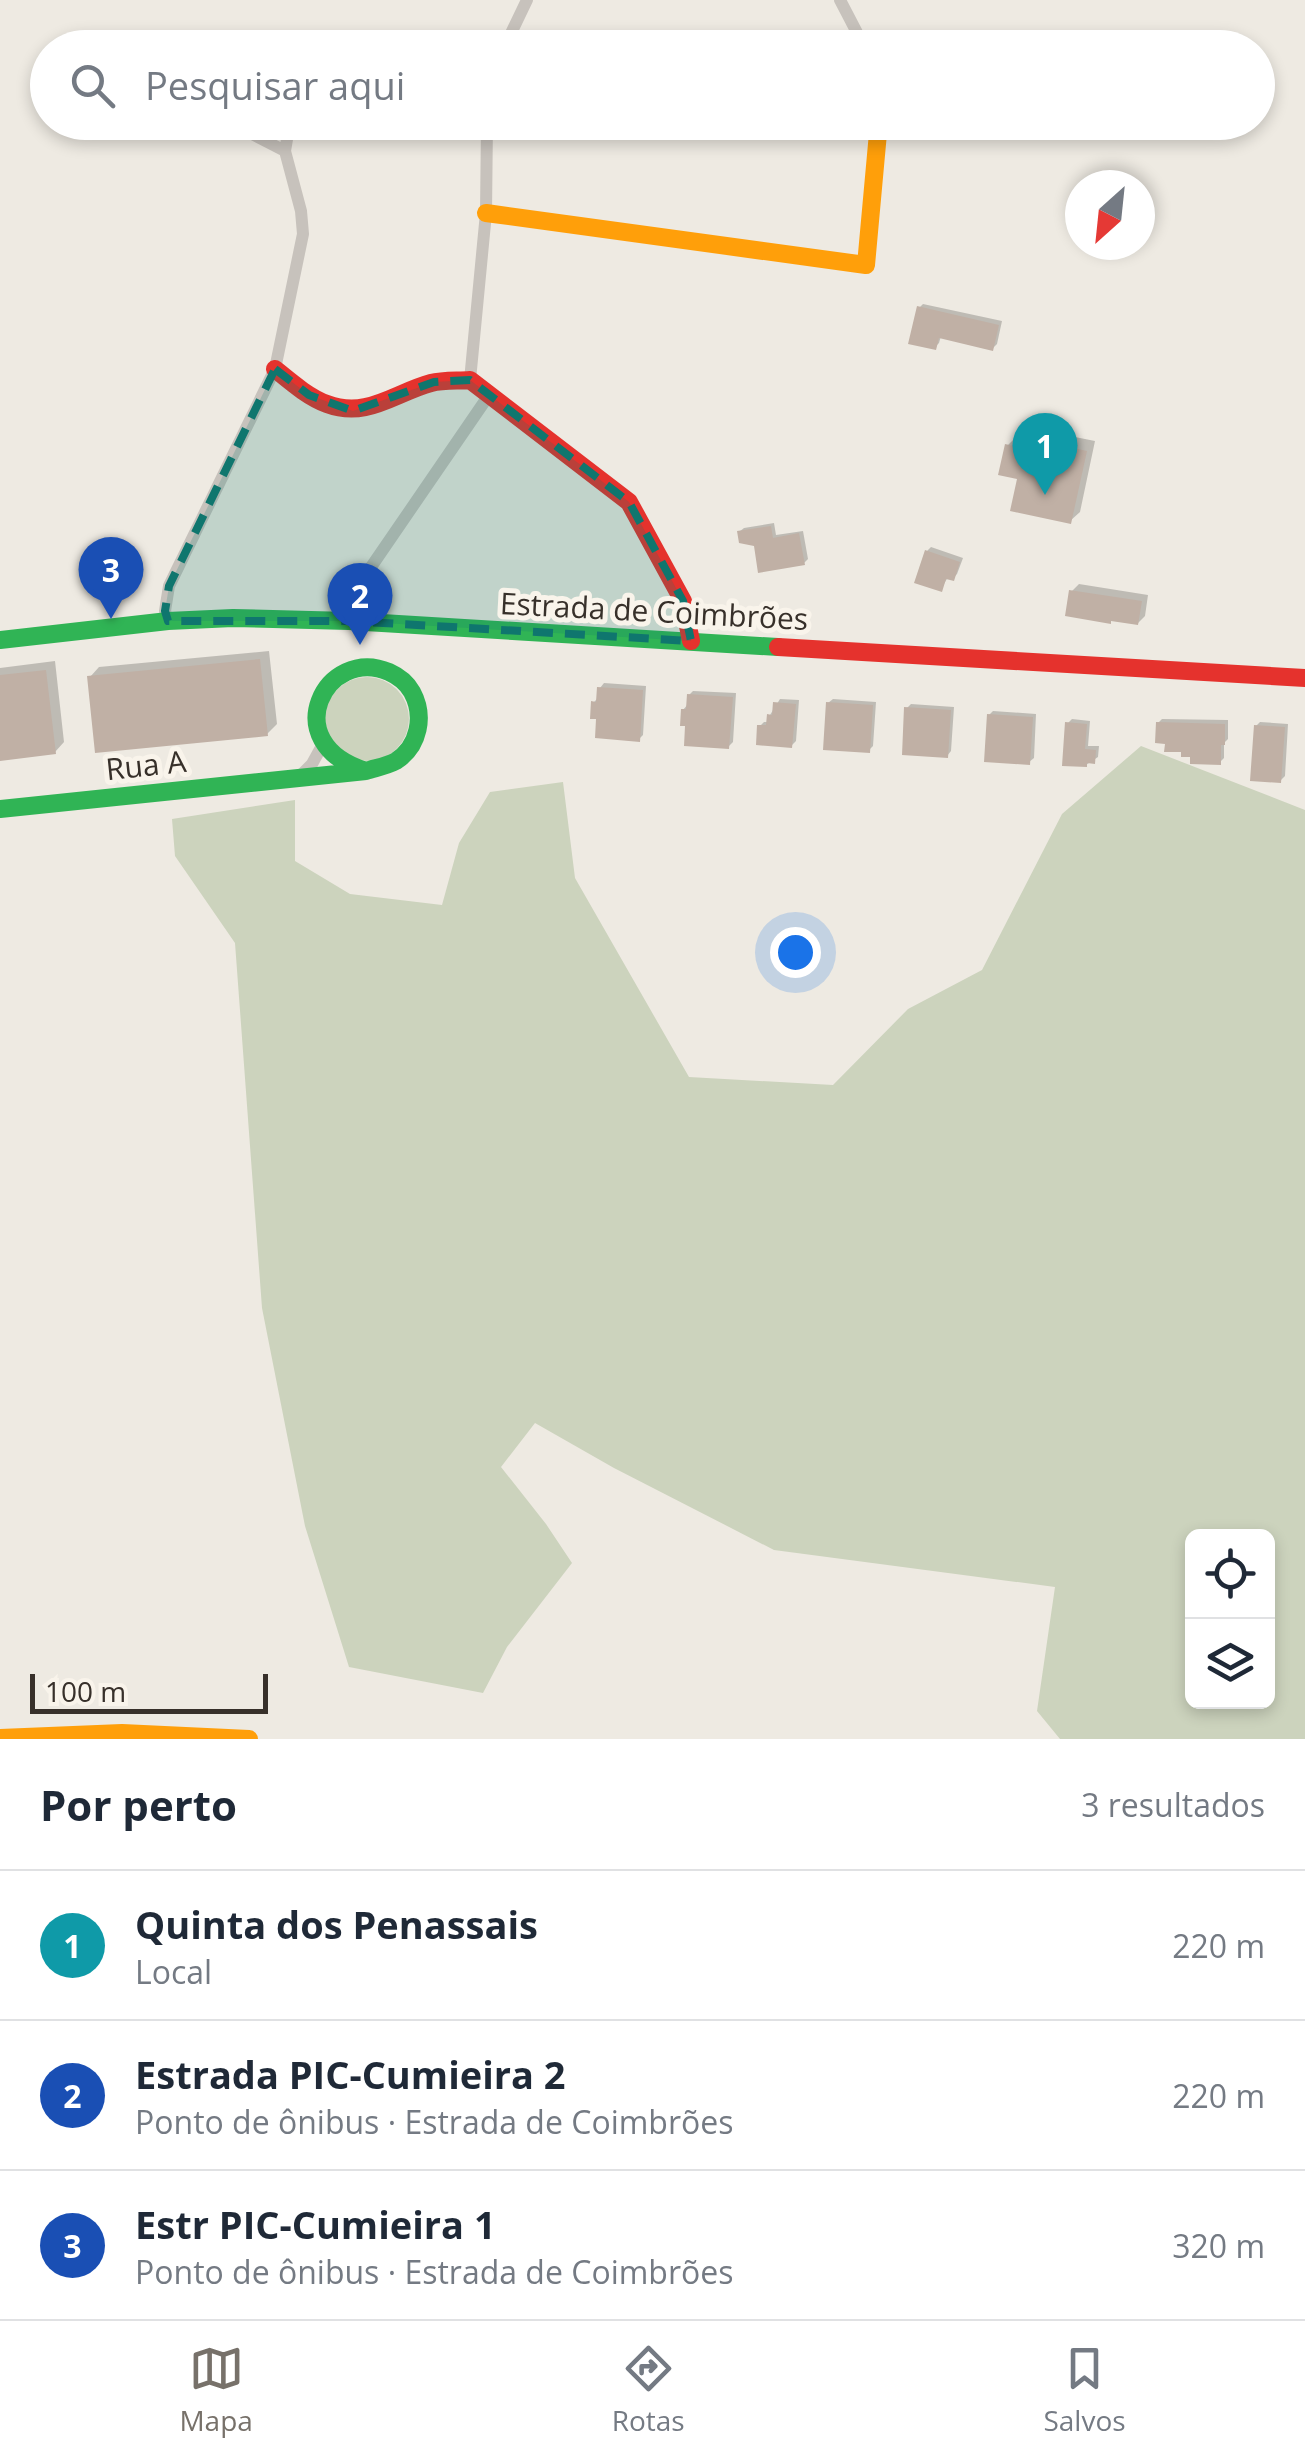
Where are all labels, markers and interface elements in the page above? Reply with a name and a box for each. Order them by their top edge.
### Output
search box [30,30,1275,140]
icon: search [65,58,120,113]
text: Pesquisar aqui [145,59,405,111]
north arrow [1065,170,1155,260]
pin: 1 [1012,412,1078,495]
pin: 3 [78,536,144,619]
pin: 2 [328,562,392,645]
street label: Estrada de Coimbrões [499,582,809,639]
street label: Rua A [104,740,188,789]
your location [770,927,821,978]
map controls [1185,1529,1275,1709]
button: locate [1185,1529,1275,1619]
button: layers [1185,1619,1275,1709]
scale bar [30,1669,268,1714]
text: 100 m [45,1672,126,1710]
text: Por perto [40,1776,237,1833]
text: 3 resultados [1081,1783,1265,1826]
text: Quinta dos Penassais [135,1898,538,1950]
text: 1 [63,1924,82,1967]
text: 220 m [1172,1924,1265,1967]
text: Local [135,1950,212,1993]
text: Estrada PIC-Cumieira 2 [135,2048,566,2100]
text: 2 [63,2074,82,2117]
text: 220 m [1172,2074,1265,2117]
text: Ponto de ônibus · Estrada de Coimbrões [135,2100,733,2143]
text: Estr PIC-Cumieira 1 [135,2198,496,2250]
text: 3 [63,2224,82,2267]
text: 320 m [1172,2224,1265,2267]
text: Ponto de ônibus · Estrada de Coimbrões [135,2250,733,2293]
tab: Mapa [179,2341,253,2439]
tab: Rotas [612,2341,685,2439]
tab: Salvos [1043,2341,1126,2439]

